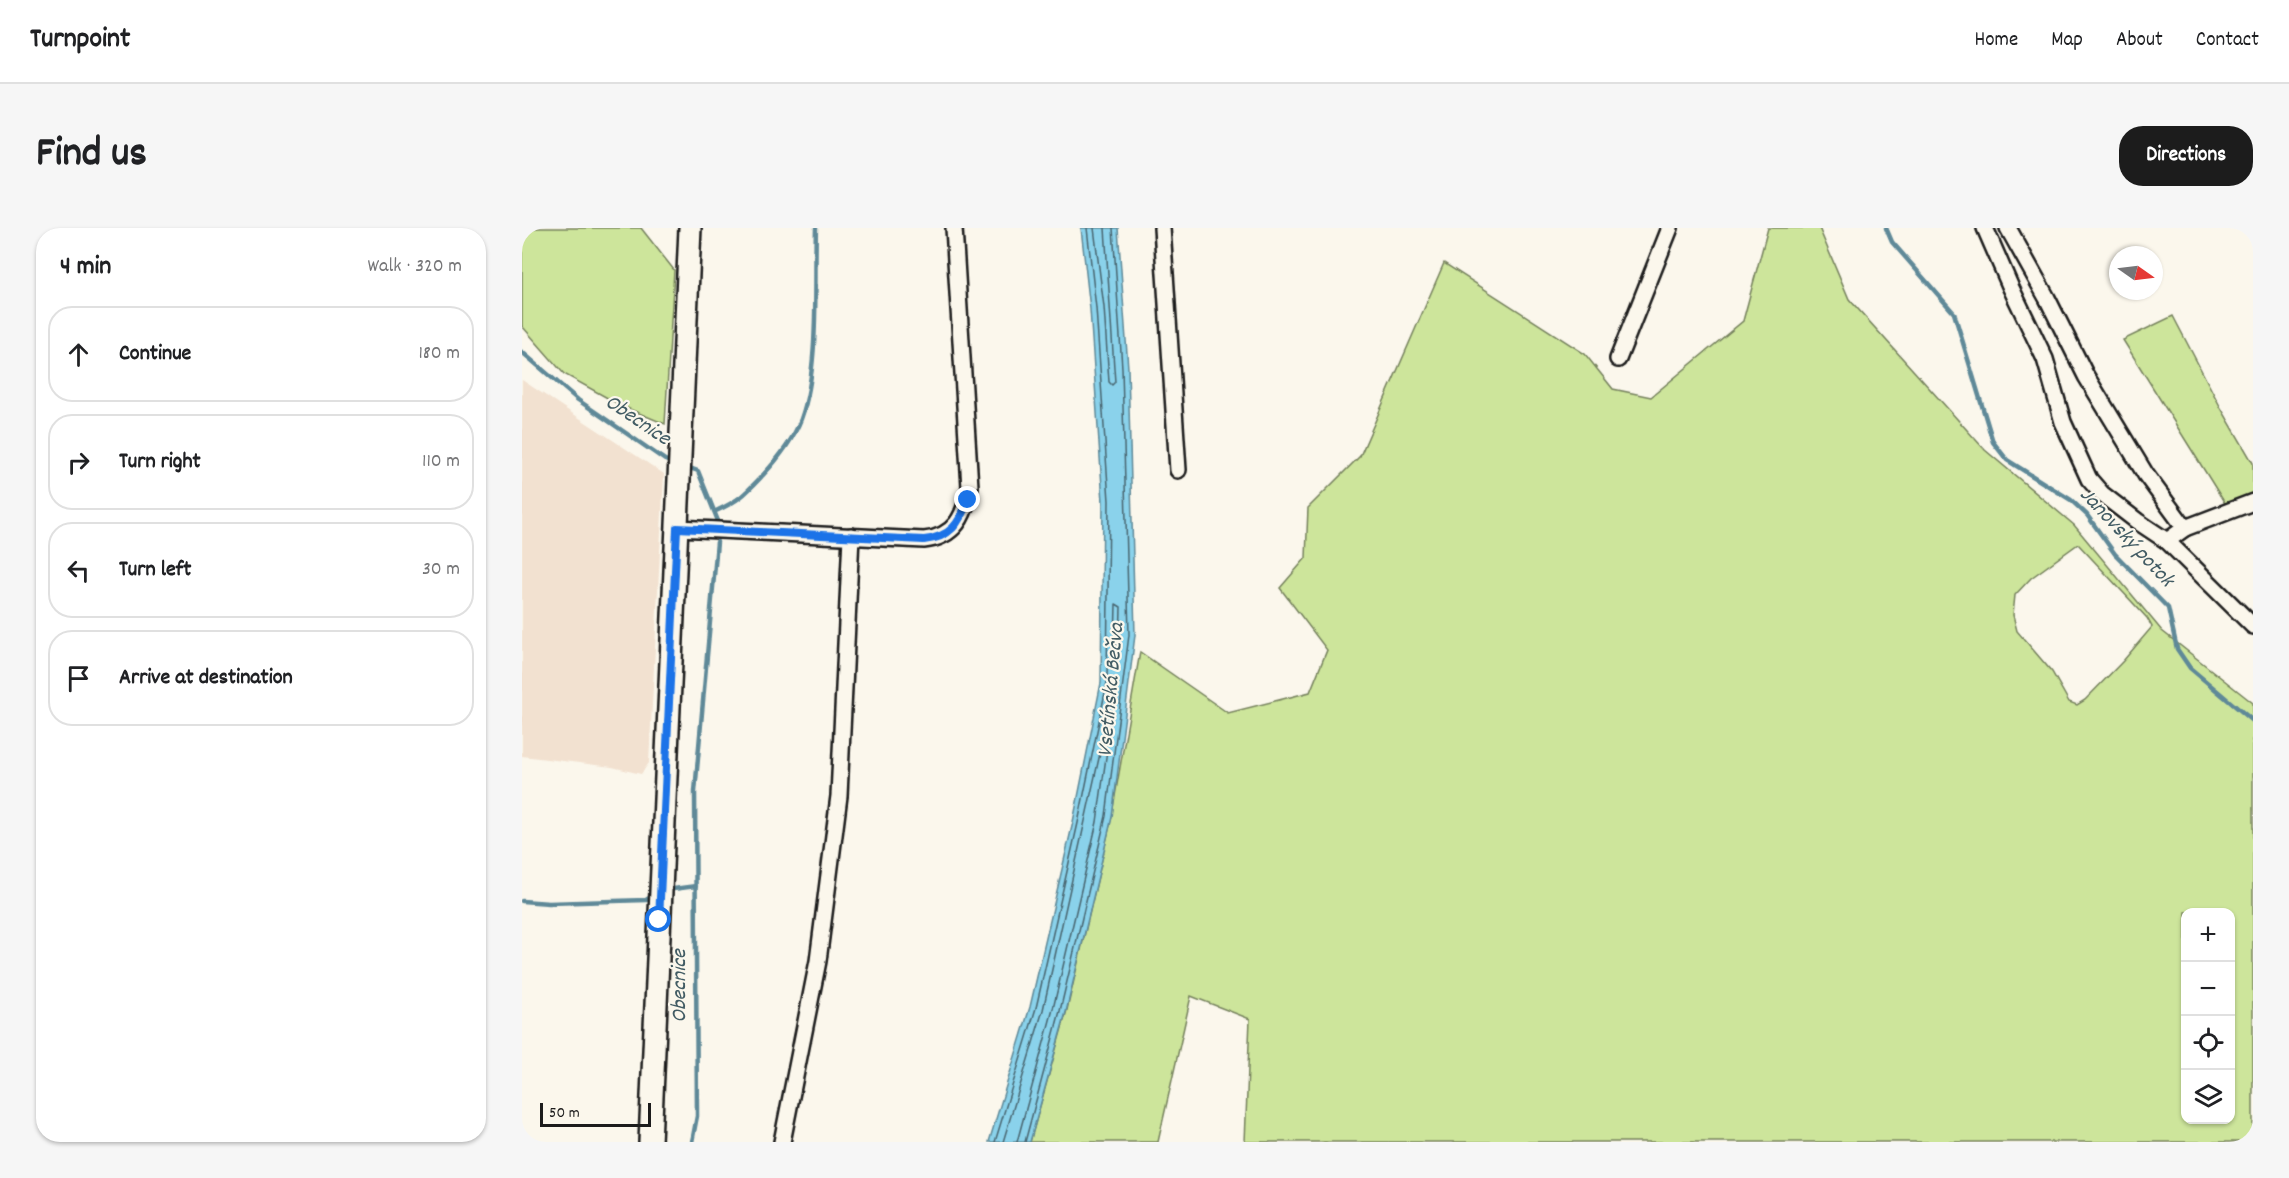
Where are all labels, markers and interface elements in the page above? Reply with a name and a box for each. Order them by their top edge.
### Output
text: Turnpoint [30,21,130,61]
text: Home [1974,26,2018,56]
text: Map [2051,26,2083,56]
text: About [2116,26,2163,56]
text: Contact [2196,26,2259,56]
text: Find us [36,126,147,186]
button: Directions [2119,126,2253,186]
north arrow [2109,246,2163,300]
text: 4 min [60,249,111,286]
text: Walk · 320 m [368,253,462,281]
icon: ahead [62,338,95,371]
text: Continue [119,339,191,370]
text: 180 m [418,340,460,368]
water label: Obecnice [598,388,677,455]
icon: right [62,446,95,479]
text: Turn right [119,447,201,478]
text: 110 m [422,448,460,476]
water label: Janovský potok [2072,481,2182,596]
route end [954,486,980,512]
icon: left [62,554,95,587]
text: Turn left [119,555,191,586]
text: 30 m [422,556,460,584]
water label: Vsetínská Bečva [1091,620,1133,758]
icon: arrive [62,662,95,695]
text: Arrive at destination [119,663,293,694]
route start [645,906,671,932]
map controls [2181,908,2235,1124]
button: + [2181,908,2235,962]
water label: Obecnice [665,948,696,1023]
button: − [2181,962,2235,1016]
button: locate [2181,1016,2235,1070]
button: layers [2181,1070,2235,1124]
scale bar [540,1100,651,1128]
text: 50 m [549,1102,580,1125]

